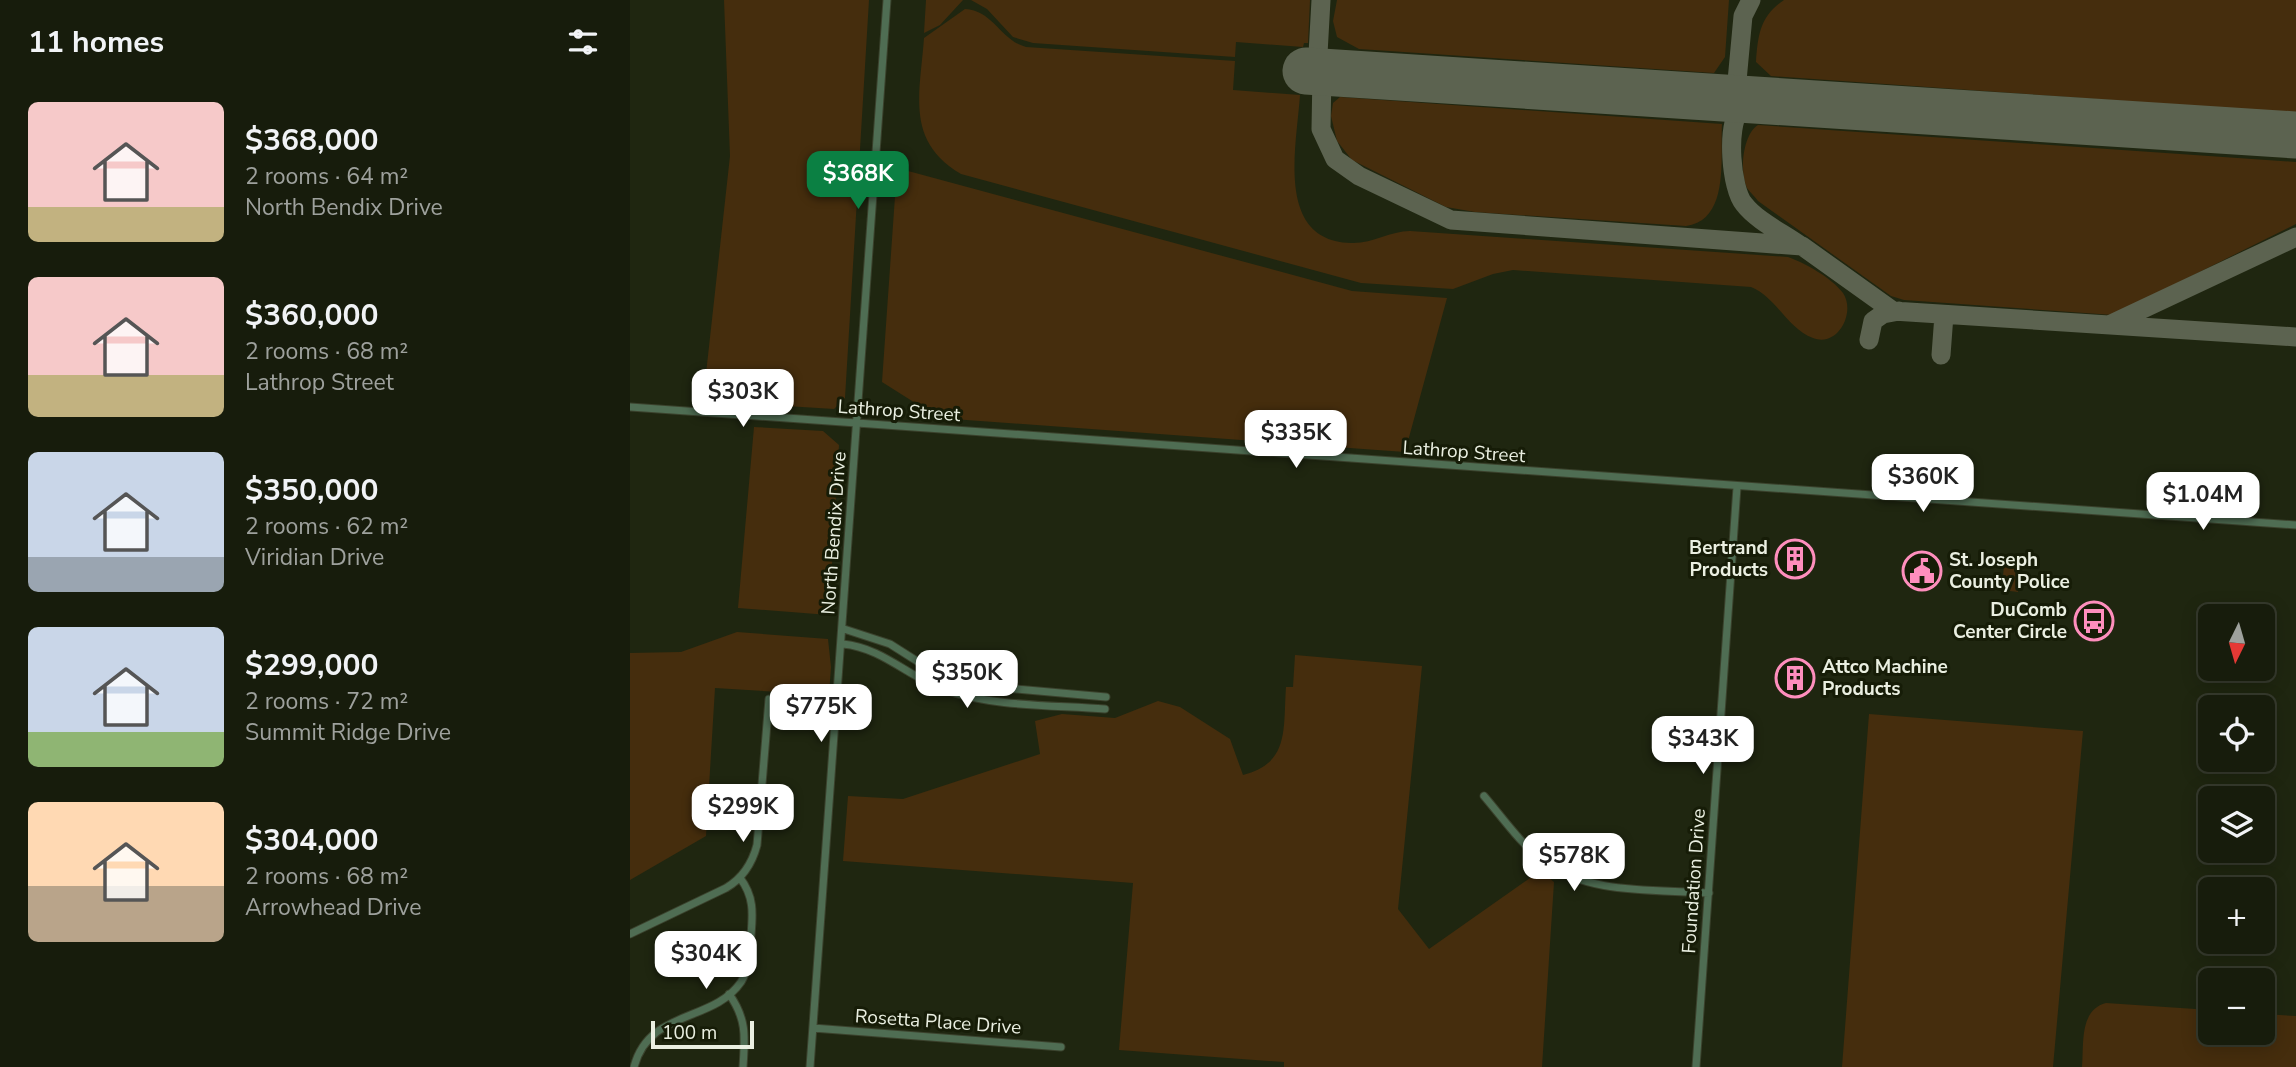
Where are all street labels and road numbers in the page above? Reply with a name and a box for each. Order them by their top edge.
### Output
street label: Lathrop Street [837,394,962,428]
street label: Lathrop Street [1402,435,1527,469]
street label: North Bendix Drive [815,451,853,615]
street label: Foundation Drive [1676,807,1712,955]
street label: Rosetta Place Drive [854,1003,1022,1041]

